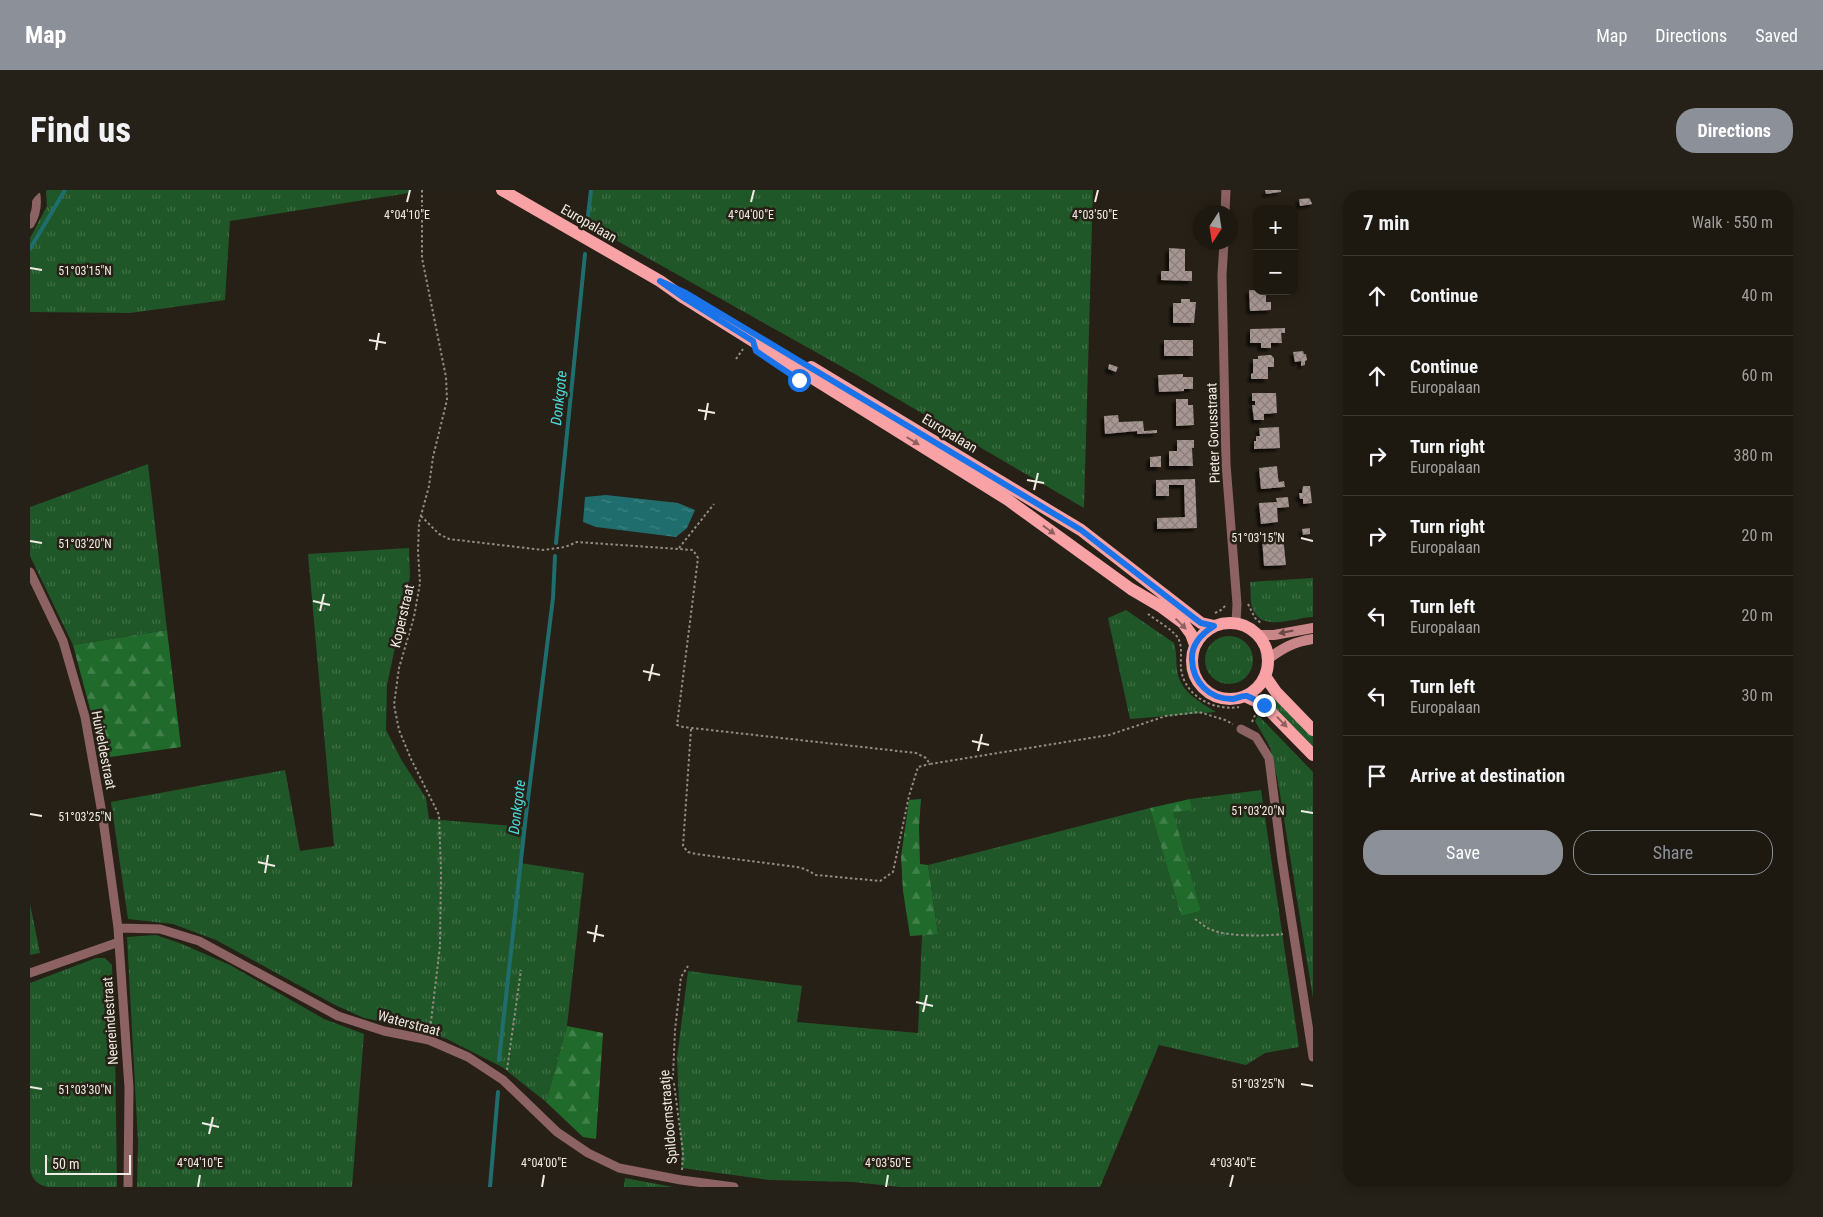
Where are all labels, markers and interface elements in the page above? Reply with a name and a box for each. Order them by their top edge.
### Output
text: Map [25,21,66,49]
text: Map [1596,25,1627,46]
text: Directions [1655,25,1727,46]
text: Saved [1755,25,1798,46]
button: Directions [1676,108,1793,153]
text: Find us [30,110,131,151]
street label: Europalaan [558,201,620,245]
north arrow [1193,205,1238,250]
map controls [1253,205,1298,295]
button: + [1253,205,1298,250]
text: 4°04'10"E [384,208,430,222]
text: 4°04'00"E [728,208,774,222]
text: 4°03'50"E [1072,208,1118,222]
text: 7 min [1363,211,1410,235]
text: Walk · 550 m [1692,213,1773,232]
button: − [1253,250,1298,295]
text: 51°03'15"N [58,264,112,278]
icon: ahead [1363,282,1391,310]
text: Continue [1410,284,1478,307]
text: 40 m [1741,286,1773,305]
text: Continue [1410,355,1478,378]
icon: ahead [1363,362,1391,390]
text: 60 m [1741,366,1773,385]
route start [788,369,811,392]
water label: Donkgote [547,370,571,426]
text: Europalaan [1410,378,1481,397]
street label: Pieter Gorusstraat [1203,382,1223,484]
street label: Europalaan [919,410,981,456]
text: Turn right [1410,435,1485,458]
one-way arrow [907,436,920,445]
icon: right [1363,442,1391,470]
text: 380 m [1734,446,1773,465]
text: Europalaan [1410,458,1481,477]
text: Turn right [1410,515,1485,538]
icon: right [1363,522,1391,550]
one-way arrow [1042,524,1055,535]
text: 20 m [1741,526,1773,545]
text: 51°03'15"N [1231,531,1285,545]
text: 51°03'20"N [58,537,112,551]
text: Europalaan [1410,538,1481,557]
street label: Koperstraat [387,583,417,649]
text: Turn left [1410,595,1475,618]
icon: left [1363,602,1391,630]
text: 20 m [1741,606,1773,625]
one-way arrow [1175,618,1187,630]
text: Europalaan [1410,618,1481,637]
one-way arrow [1278,628,1293,636]
text: Turn left [1410,675,1475,698]
icon: left [1363,682,1391,710]
text: 30 m [1741,686,1773,705]
route end [1253,694,1276,717]
text: Europalaan [1410,698,1481,717]
street label: Huiveldestraat [89,709,119,791]
one-way arrow [1276,716,1288,728]
icon: arrive [1363,762,1391,790]
text: Arrive at destination [1410,764,1565,787]
water label: Donkgote [505,779,529,835]
text: 51°03'20"N [1231,804,1285,818]
text: 51°03'25"N [58,810,112,824]
button: Save [1363,830,1563,875]
button: Share [1573,830,1773,875]
street label: Neereindestraat [99,977,121,1065]
street label: Waterstraat [376,1007,442,1039]
street label: Spildoornstraatje [656,1069,680,1165]
text: 51°03'25"N [1231,1077,1285,1091]
text: 51°03'30"N [58,1083,112,1097]
scale bar [45,1152,131,1175]
text: 50 m [52,1156,80,1172]
text: 4°04'10"E [177,1156,223,1170]
text: 4°04'00"E [521,1156,567,1170]
text: 4°03'50"E [865,1156,911,1170]
text: 4°03'40"E [1210,1156,1256,1170]

